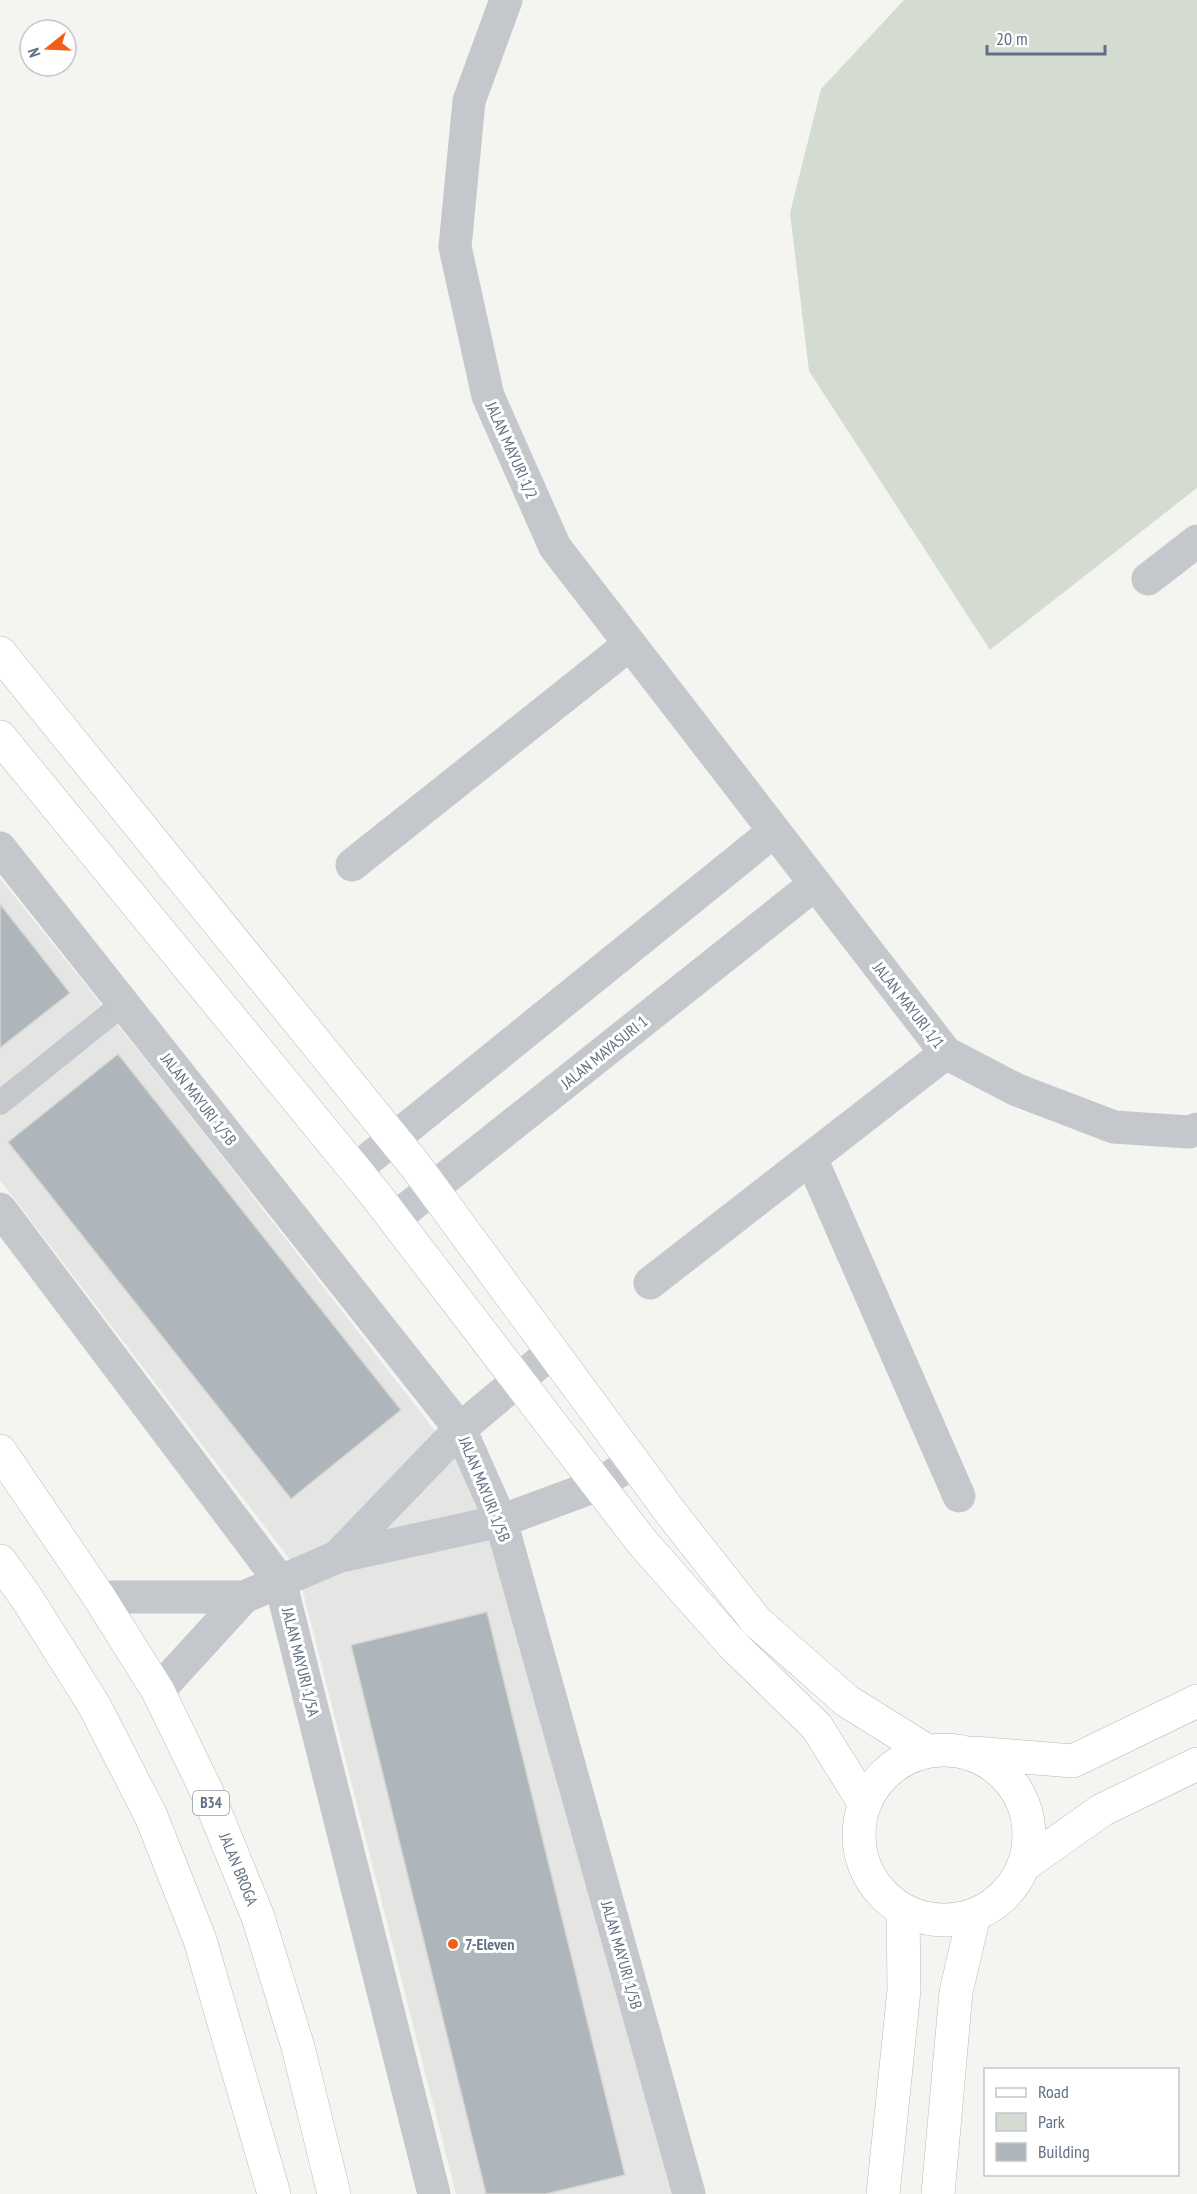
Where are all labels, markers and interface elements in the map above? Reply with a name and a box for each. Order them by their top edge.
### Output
north arrow [18,18,78,78]
scale bar [987,18,1106,56]
text: 20 m [996,27,1028,50]
text: N [23,45,45,60]
street label: JALAN MAYURI 1/2 [481,397,542,502]
street label: JALAN MAYURI 1/1 [868,957,949,1052]
street label: JALAN MAYASURI 1 [556,1011,651,1094]
street label: JALAN MAYURI 1/5B [156,1048,241,1149]
street label: JALAN MAYURI 1/5B [454,1433,515,1545]
street label: JALAN MAYURI 1/5A [278,1604,324,1719]
road number: B34 [193,1791,229,1815]
street label: JALAN BROGA [215,1829,263,1909]
street label: JALAN MAYURI 1/5B [597,1898,647,2011]
place label: 7-Eleven [465,1934,514,1954]
marker: 7-Eleven [446,1937,460,1951]
legend [984,2068,1179,2176]
text: Road [1038,2080,1069,2103]
text: Park [1038,2110,1065,2133]
text: Building [1038,2140,1090,2163]

